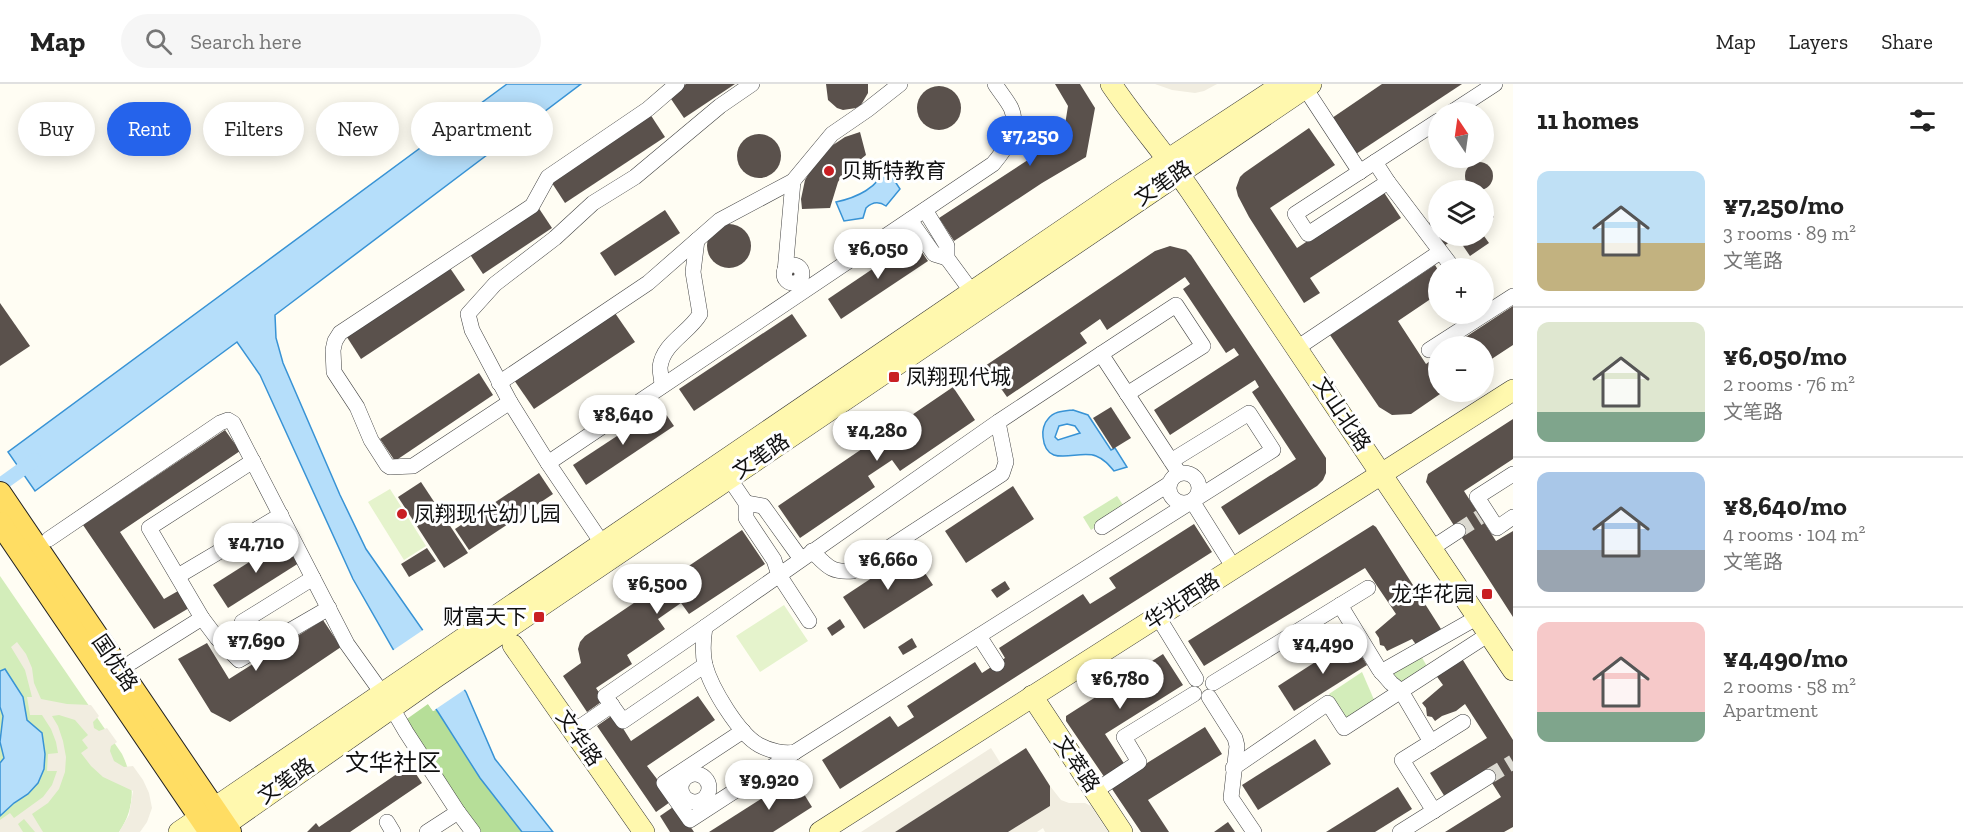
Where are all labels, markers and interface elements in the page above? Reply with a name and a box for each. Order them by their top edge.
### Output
search box [121,14,541,68]
text: Map [30,25,85,58]
icon: search [142,25,175,58]
text: Search here [190,28,302,55]
text: Map [1716,29,1756,54]
text: Layers [1789,29,1848,54]
text: Share [1881,29,1933,54]
chip: Buy [18,102,95,156]
chip: Rent [107,102,191,156]
chip: Filters [203,102,304,156]
chip: New [316,102,399,156]
chip: Apartment [411,102,553,156]
north arrow [1428,102,1494,168]
map controls [1428,102,1494,402]
text: 11 homes [1537,104,1639,136]
icon: filters [1906,104,1939,137]
pin: ¥7,250 [981,116,1079,167]
text: ¥7,250 [1001,123,1059,147]
street label: 文笔路 [1130,155,1196,211]
place label: 贝斯特教育 [841,158,946,183]
marker: 贝斯特教育 [822,164,836,178]
button: layers [1428,180,1494,246]
text: ¥7,250/mo [1723,189,1844,221]
icon: home [1585,195,1657,267]
text: 3 rooms · 89 m² [1723,221,1856,245]
pin: ¥6,050 [829,229,927,280]
text: ¥6,050 [848,236,908,260]
text: 文笔路 [1723,249,1783,273]
button: + [1428,258,1494,324]
button: − [1428,336,1494,402]
text: ¥6,050/mo [1723,340,1847,372]
icon: home [1585,346,1657,418]
place label: 凤翔现代城 [906,364,1011,389]
marker: 凤翔现代城 [887,370,901,384]
street label: 文山北路 [1309,372,1376,456]
text: 2 rooms · 76 m² [1723,372,1855,396]
pin: ¥8,640 [574,395,672,446]
text: 文笔路 [1723,400,1783,424]
text: ¥8,640 [593,402,653,426]
pin: ¥4,280 [828,411,926,462]
text: ¥4,280 [847,418,907,442]
street label: 文笔路 [728,428,794,484]
text: ¥8,640/mo [1723,490,1847,522]
icon: home [1585,496,1657,568]
place label: 凤翔现代幼儿园 [414,501,561,526]
marker: 凤翔现代幼儿园 [395,507,409,521]
text: 4 rooms · 104 m² [1723,522,1865,546]
pin: ¥4,710 [207,523,305,574]
text: ¥4,710 [228,530,284,554]
pin: ¥6,660 [839,540,937,591]
text: ¥6,660 [858,547,918,571]
text: 文笔路 [1723,550,1783,574]
pin: ¥6,500 [608,564,706,615]
street label: 华光西路 [1140,567,1224,634]
text: ¥6,500 [627,571,687,595]
place label: 龙华花园 [1391,581,1475,606]
marker: 龙华花园 [1480,587,1494,601]
place label: 财富天下 [443,604,527,629]
marker: 财富天下 [532,610,546,624]
pin: ¥7,690 [207,621,305,672]
pin: ¥4,490 [1274,624,1372,675]
text: ¥7,690 [227,628,285,652]
street label: 国优路 [87,630,143,696]
text: ¥4,490 [1292,631,1354,655]
text: ¥4,490/mo [1723,642,1848,674]
icon: home [1585,646,1657,718]
pin: ¥6,780 [1071,659,1169,710]
text: ¥6,780 [1091,666,1149,690]
text: 2 rooms · 58 m² [1723,674,1856,698]
text: Apartment [1723,698,1818,722]
street label: 文华路 [551,705,608,771]
street label: 文萃路 [1049,731,1105,797]
district label: 文华社区 [345,748,441,777]
street label: 文笔路 [253,752,319,809]
pin: ¥9,920 [720,760,818,811]
text: ¥9,920 [739,767,799,791]

